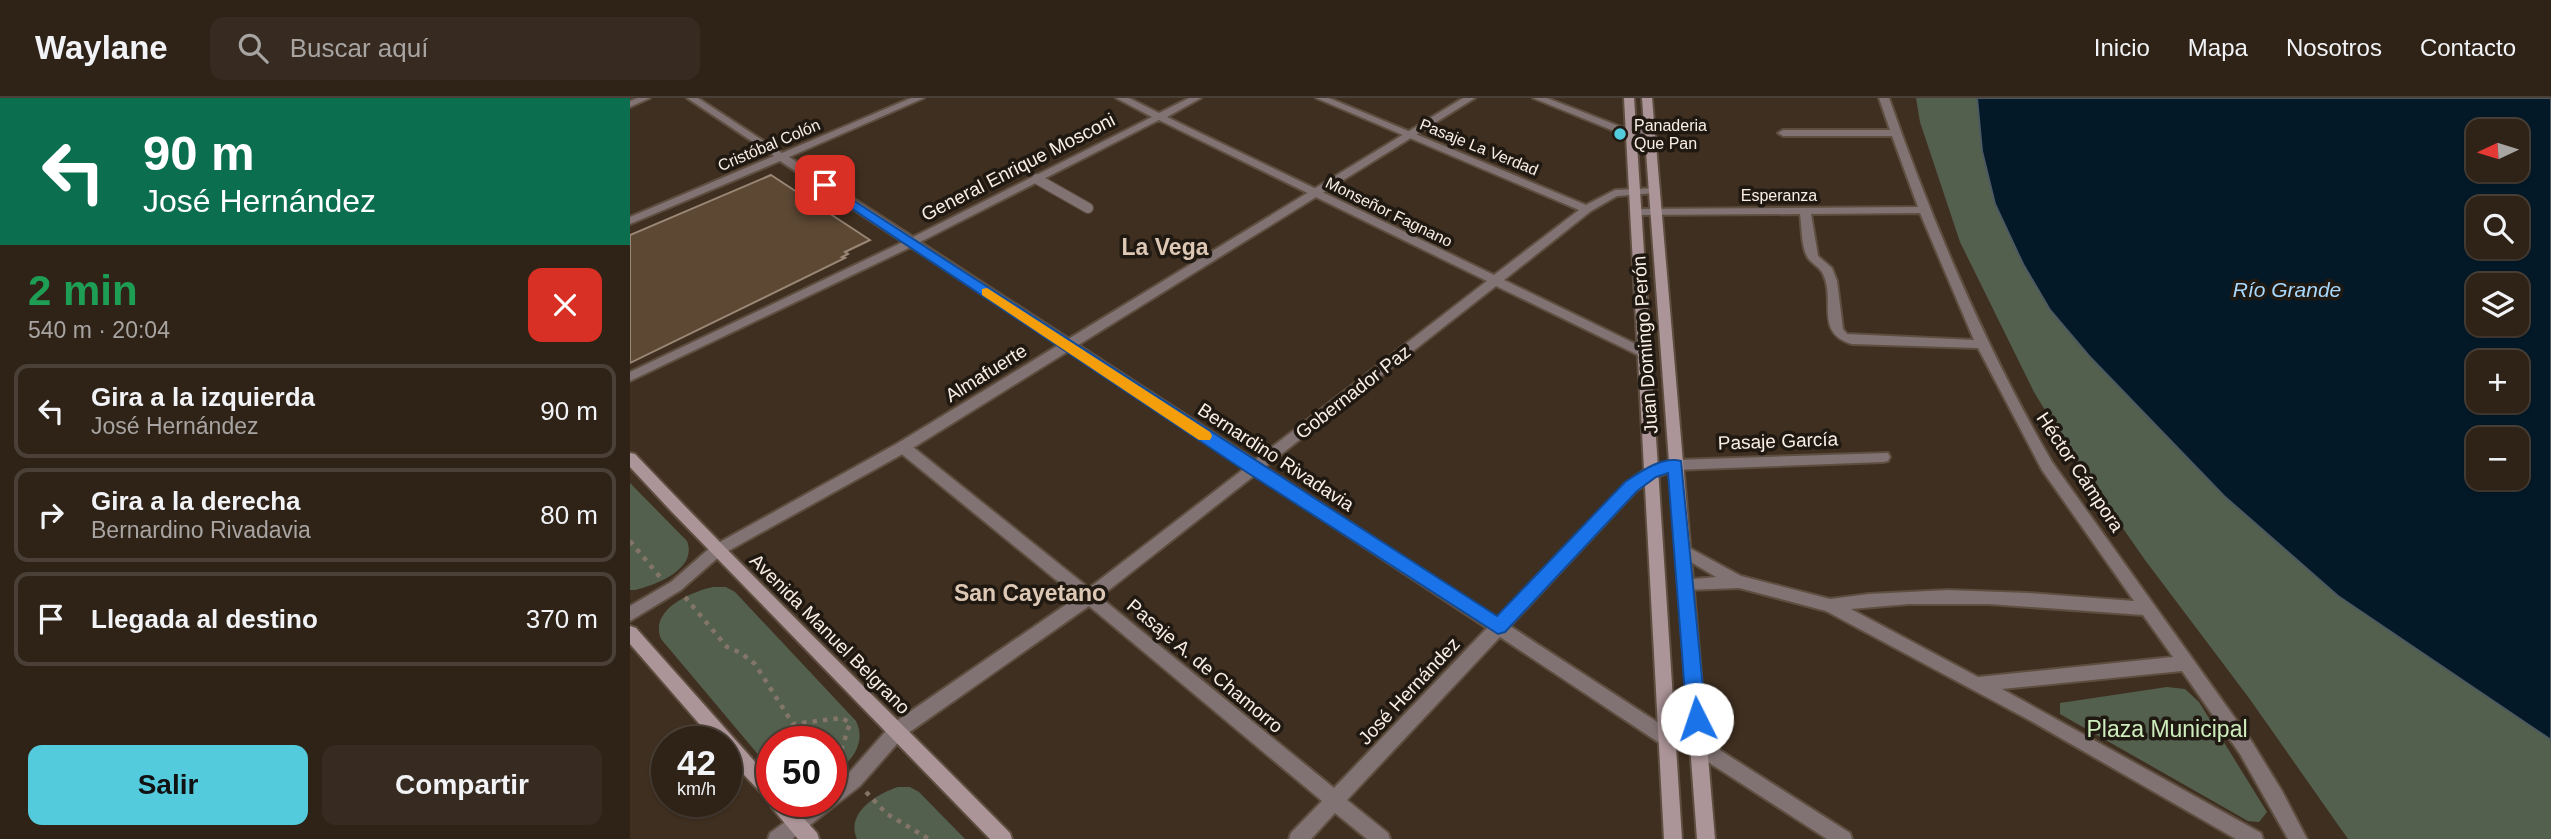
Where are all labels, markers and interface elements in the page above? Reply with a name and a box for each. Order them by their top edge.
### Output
search box [210,17,700,80]
text: Waylane [35,29,168,66]
icon: search [234,29,272,67]
text: Buscar aquí [290,33,428,63]
text: Inicio [2094,34,2150,61]
text: Mapa [2188,34,2248,61]
text: Nosotros [2286,34,2382,61]
text: Contacto [2420,34,2516,61]
street label: General Enrique Mosconi [918,109,1118,225]
street label: Pasaje La Verdad [1417,115,1541,179]
street label: Cristóbal Colón [715,116,823,174]
place label: Panaderia Que Pan [1634,117,1707,152]
north arrow [2466,119,2529,182]
map controls [2466,119,2529,490]
icon: left [28,126,119,217]
text: 90 m [143,126,255,180]
marker: Panaderia Que Pan [1612,126,1628,142]
pin [795,155,855,215]
icon: arrive [806,166,844,204]
street label: Monseñor Fagnano [1323,174,1455,250]
text: José Hernández [143,183,376,219]
street label: Esperanza [1741,187,1817,204]
button: search [2466,196,2529,259]
district label: La Vega [1122,234,1209,260]
street label: Juan Domingo Perón [1628,255,1662,435]
text: 2 min [28,267,138,314]
button: close [528,268,602,342]
button: layers [2466,273,2529,336]
water label: Río Grande [2233,278,2341,301]
text: 540 m · 20:04 [28,317,170,343]
street label: Almafuerte [941,340,1031,406]
street label: Gobernador Paz [1292,341,1414,443]
button: + [2466,350,2529,413]
text: Gira a la izquierda [91,382,315,412]
icon: left [32,392,70,430]
text: 90 m [540,396,598,426]
street label: Bernardino Rivadavia [1194,399,1358,516]
street label: Héctor Cámpora [2032,408,2128,536]
text: José Hernández [91,413,259,439]
button: − [2466,427,2529,490]
street label: Pasaje García [1717,428,1839,454]
text: Gira a la derecha [91,486,301,516]
icon: right [32,496,70,534]
text: 80 m [540,500,598,530]
text: Bernardino Rivadavia [91,517,311,543]
street label: Avenida Manuel Belgrano [746,550,914,718]
district label: San Cayetano [954,580,1106,606]
street label: Pasaje A. de Chamorro [1123,595,1287,737]
icon: arrive [32,600,70,638]
text: Llegada al destino [91,604,318,634]
text: 370 m [526,604,598,634]
street label: José Hernández [1354,633,1464,749]
position arrow [1660,682,1734,756]
park label: Plaza Municipal [2086,716,2248,742]
speed limit sign: 50 [756,726,847,817]
text: 42 [677,743,716,782]
button: Salir [28,745,308,825]
button: Compartir [322,745,602,825]
text: km/h [677,779,716,799]

